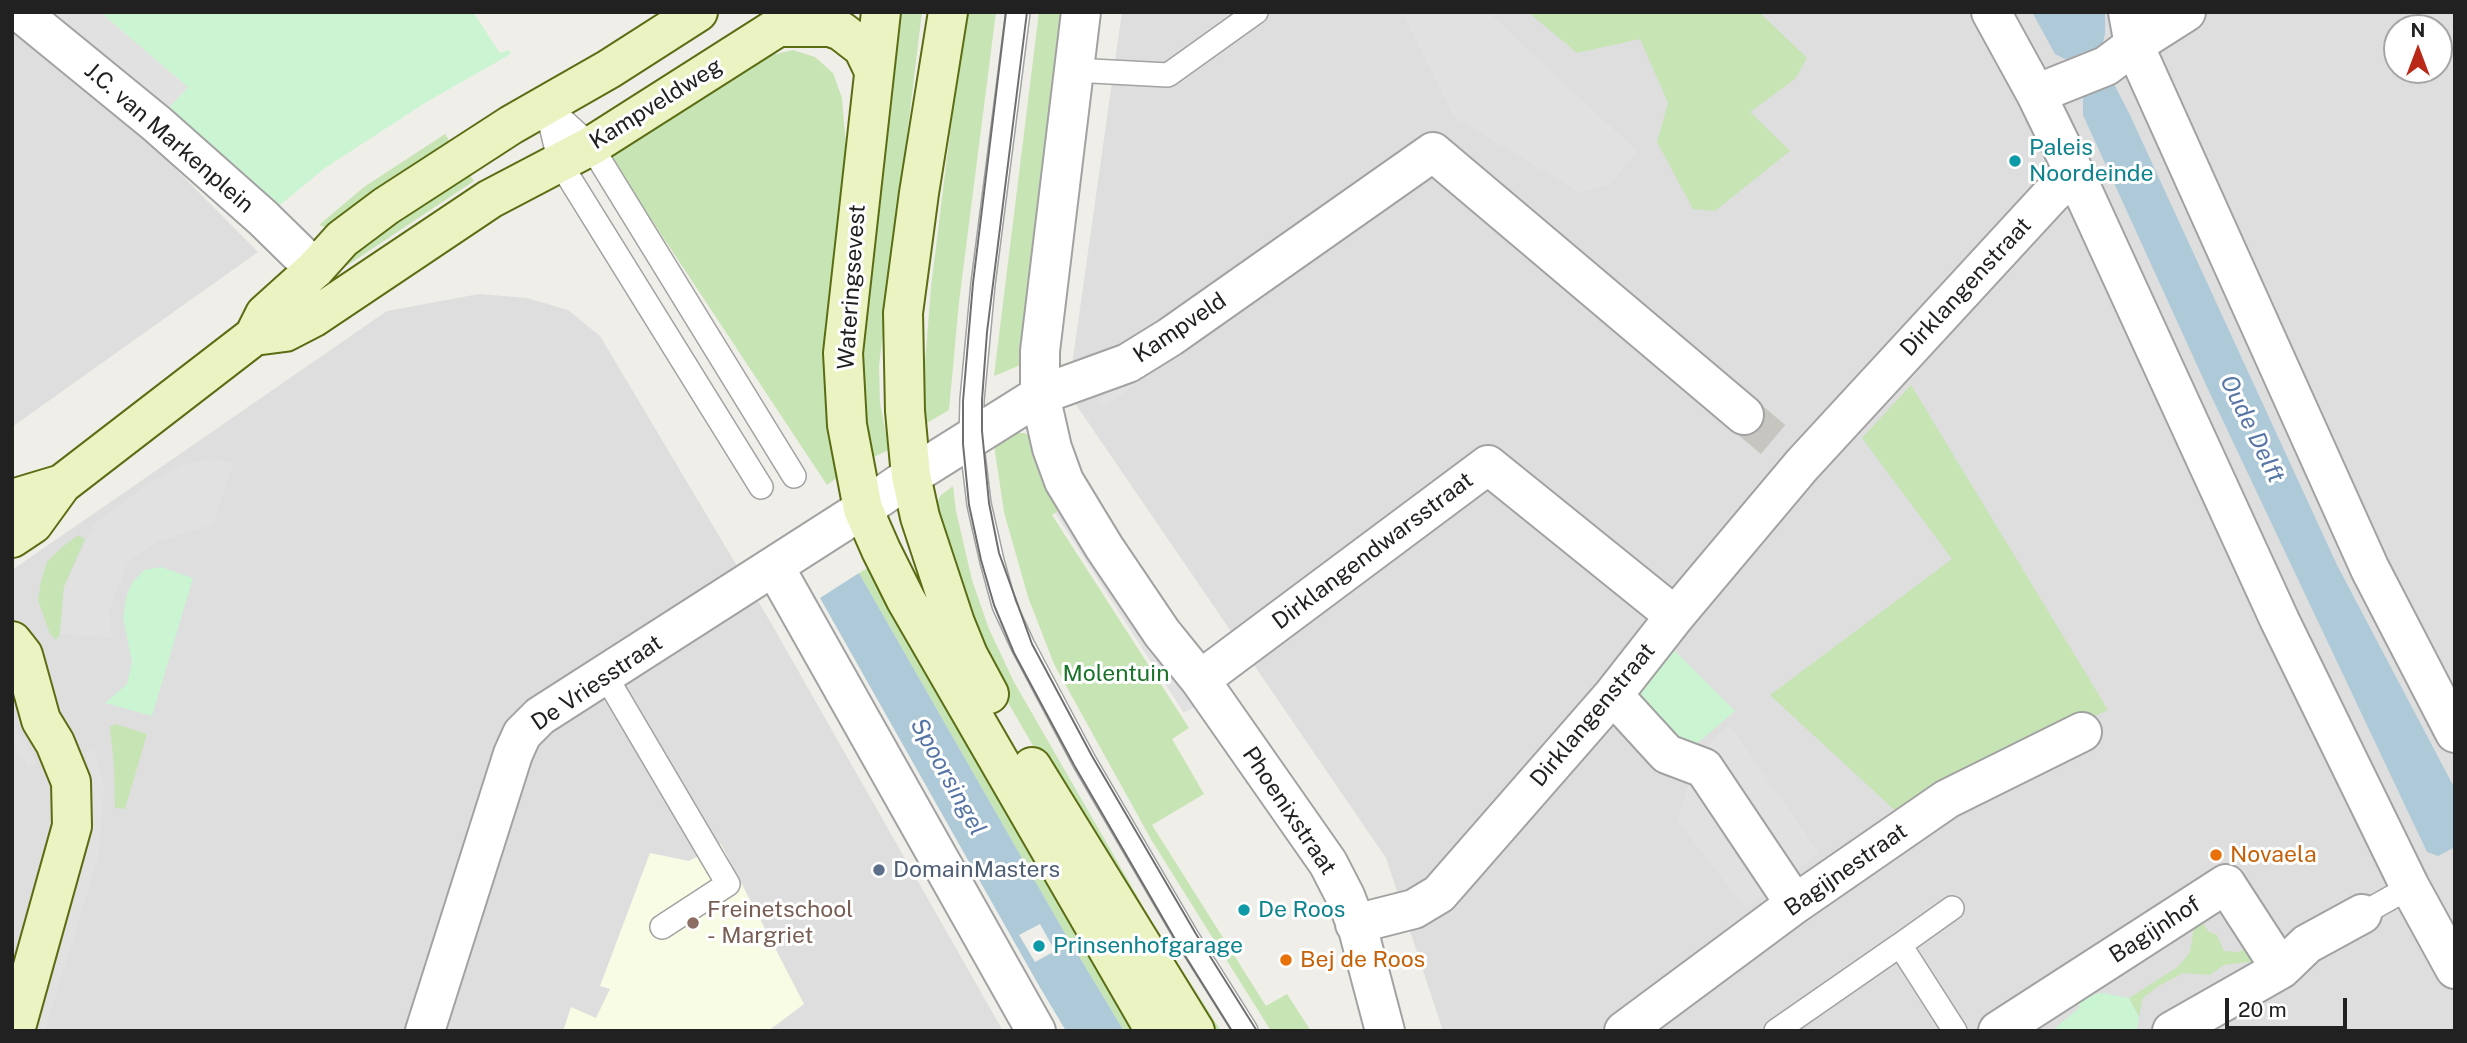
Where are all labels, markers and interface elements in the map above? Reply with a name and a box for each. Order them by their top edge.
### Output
north arrow [2383,14,2453,84]
text: N [2411,19,2425,41]
street label: Kampveldweg [585,52,727,156]
street label: J.C. van Markenplein [79,57,259,219]
place label: Paleis Noordeinde [2029,134,2154,188]
marker: Paleis Noordeinde [2007,153,2023,169]
street label: Wateringsevest [832,203,872,371]
street label: Dirklangenstraat [1895,212,2037,362]
street label: Kampveld [1128,287,1232,369]
water label: Oude Delft [2214,370,2290,488]
street label: Dirklangendwarsstraat [1267,467,1479,635]
street label: De Vriesstraat [526,629,668,737]
street label: Dirklangenstraat [1525,637,1661,793]
park label: Molentuin [1063,660,1169,688]
water label: Spoorsingel [904,713,992,841]
street label: Phoenixstraat [1236,742,1342,880]
street label: Bagijnestraat [1779,818,1913,922]
place label: Novaela [2230,841,2317,869]
marker: Novaela [2208,847,2224,863]
place label: DomainMasters [893,856,1060,884]
marker: DomainMasters [871,862,887,878]
street label: Bagijnhof [2104,891,2206,969]
place label: Freinetschool - Margriet [707,896,853,950]
place label: De Roos [1258,896,1345,924]
marker: De Roos [1236,902,1252,918]
marker: Freinetschool - Margriet [685,915,701,931]
place label: Prinsenhofgarage [1053,932,1243,960]
marker: Prinsenhofgarage [1031,938,1047,954]
place label: Bej de Roos [1300,946,1425,974]
marker: Bej de Roos [1278,952,1294,968]
scale bar [2229,984,2352,1028]
text: 20 m [2238,997,2287,1022]

